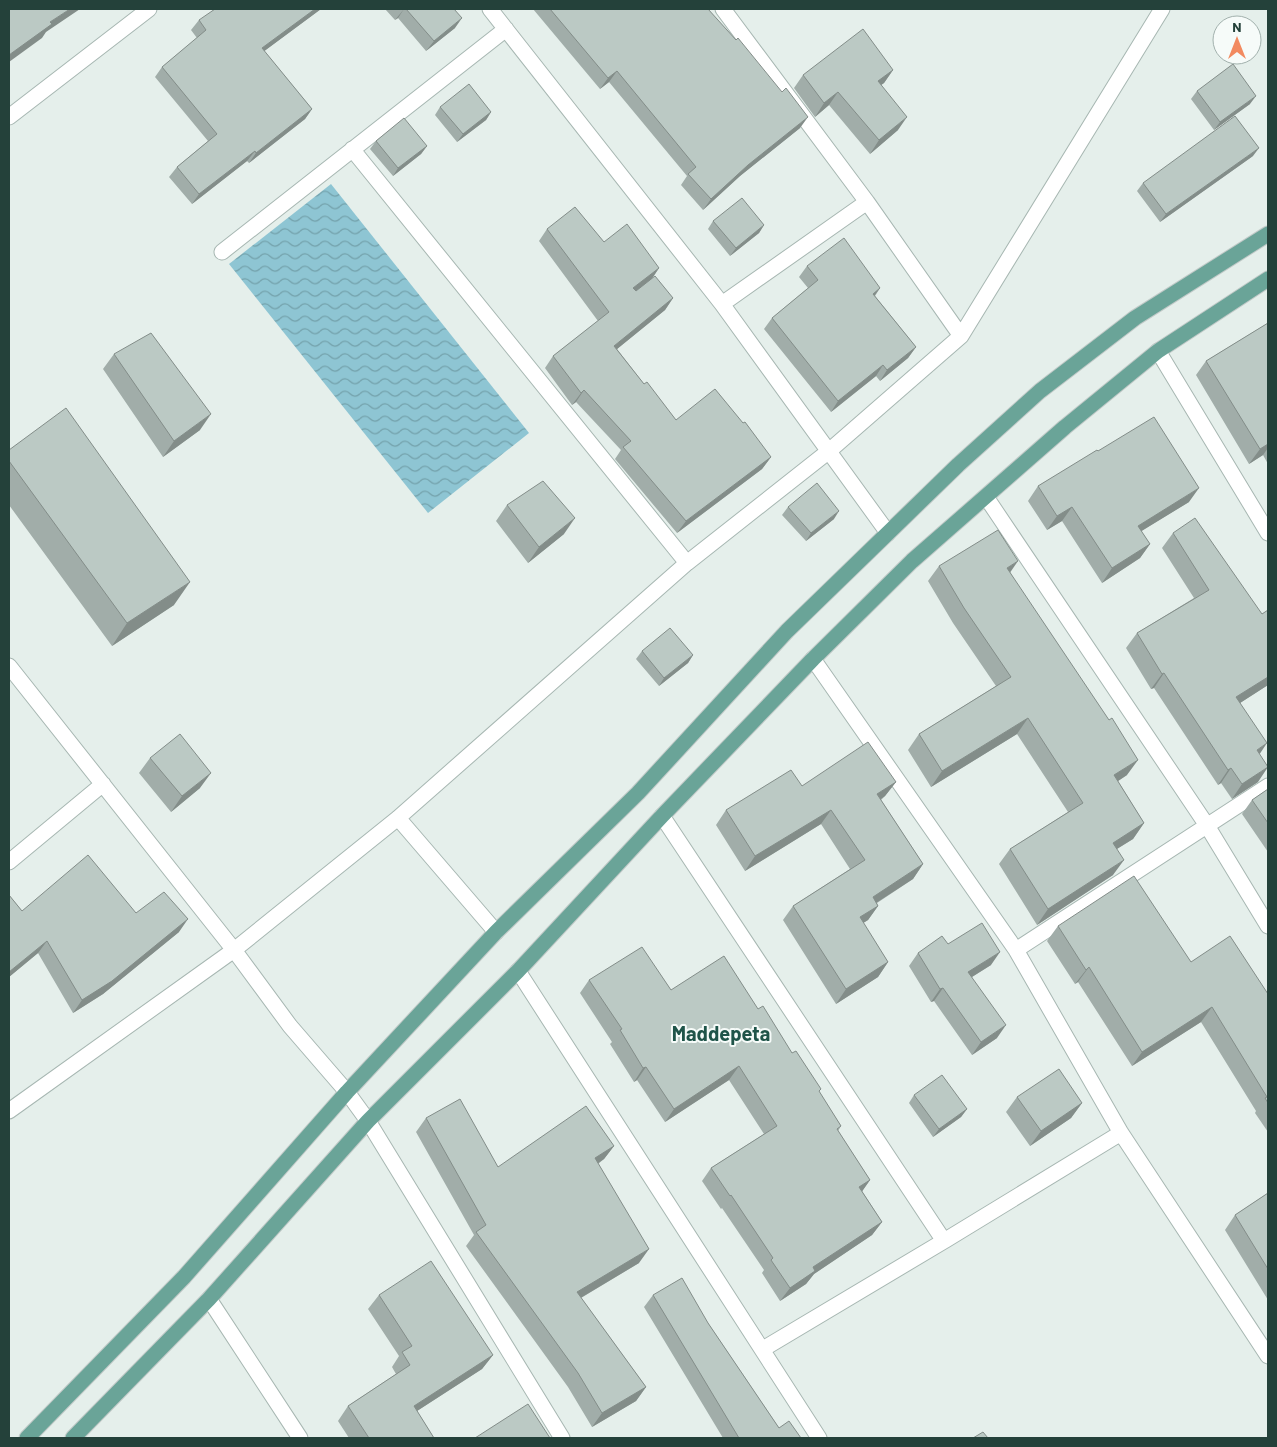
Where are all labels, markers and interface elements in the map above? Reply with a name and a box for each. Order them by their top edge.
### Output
north arrow [1212,15,1262,65]
text: N [1232,18,1242,35]
district label: Maddepeta [672,1021,770,1045]

